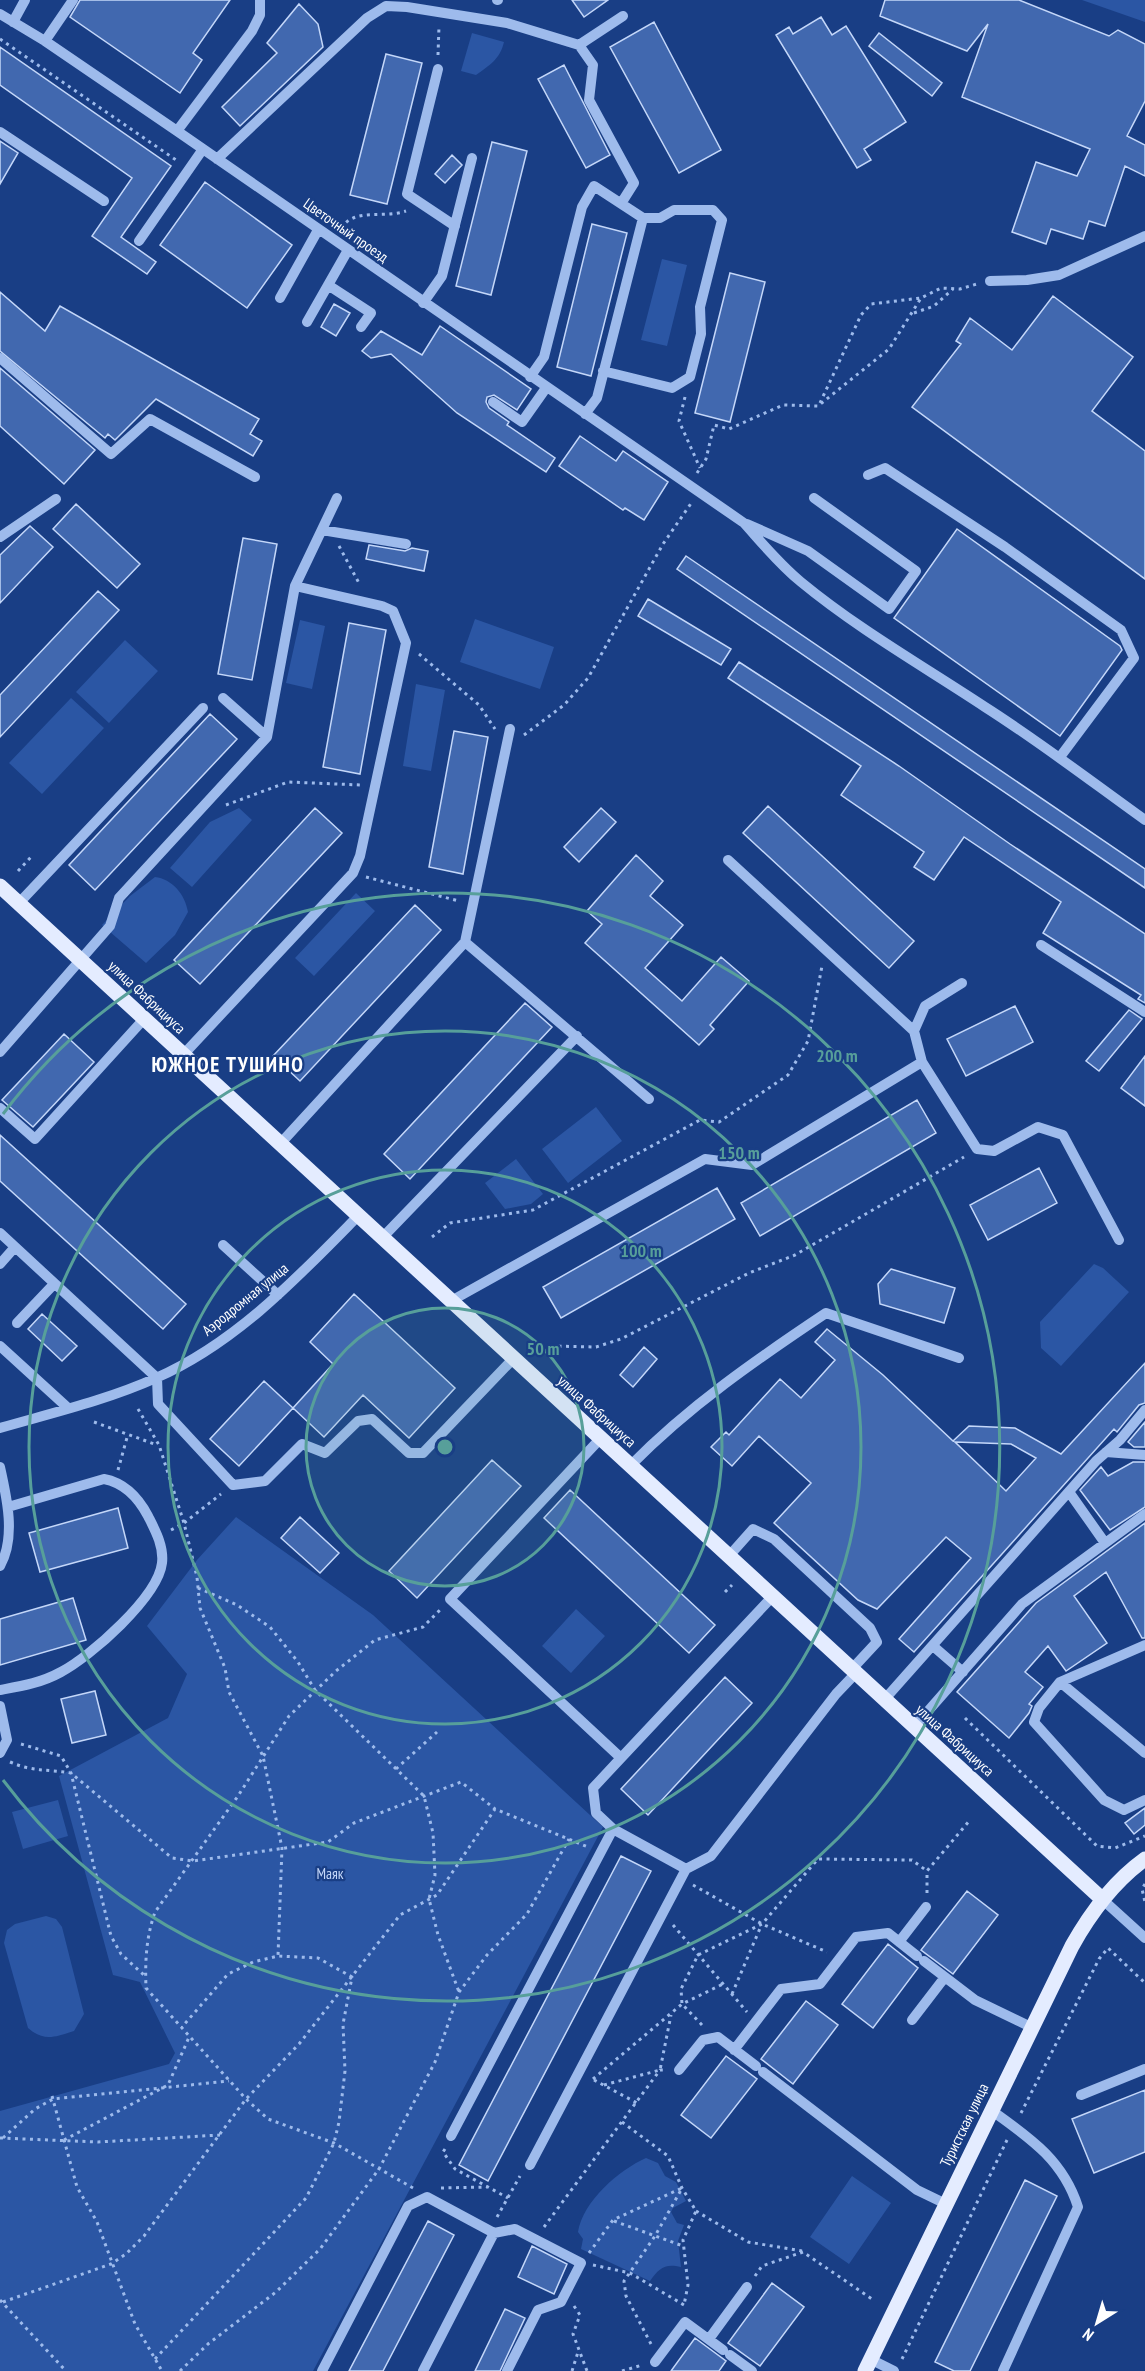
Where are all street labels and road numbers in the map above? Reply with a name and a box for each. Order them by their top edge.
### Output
street label: Цветочный проезд [300,194,392,267]
street label: улица Фабрициуса [104,956,190,1038]
street label: Аэродромная улица [198,1258,292,1340]
street label: улица Фабрициуса [554,1371,640,1451]
street label: улица Фабрициуса [912,1700,998,1780]
street label: Туристская улица [936,2080,992,2170]

